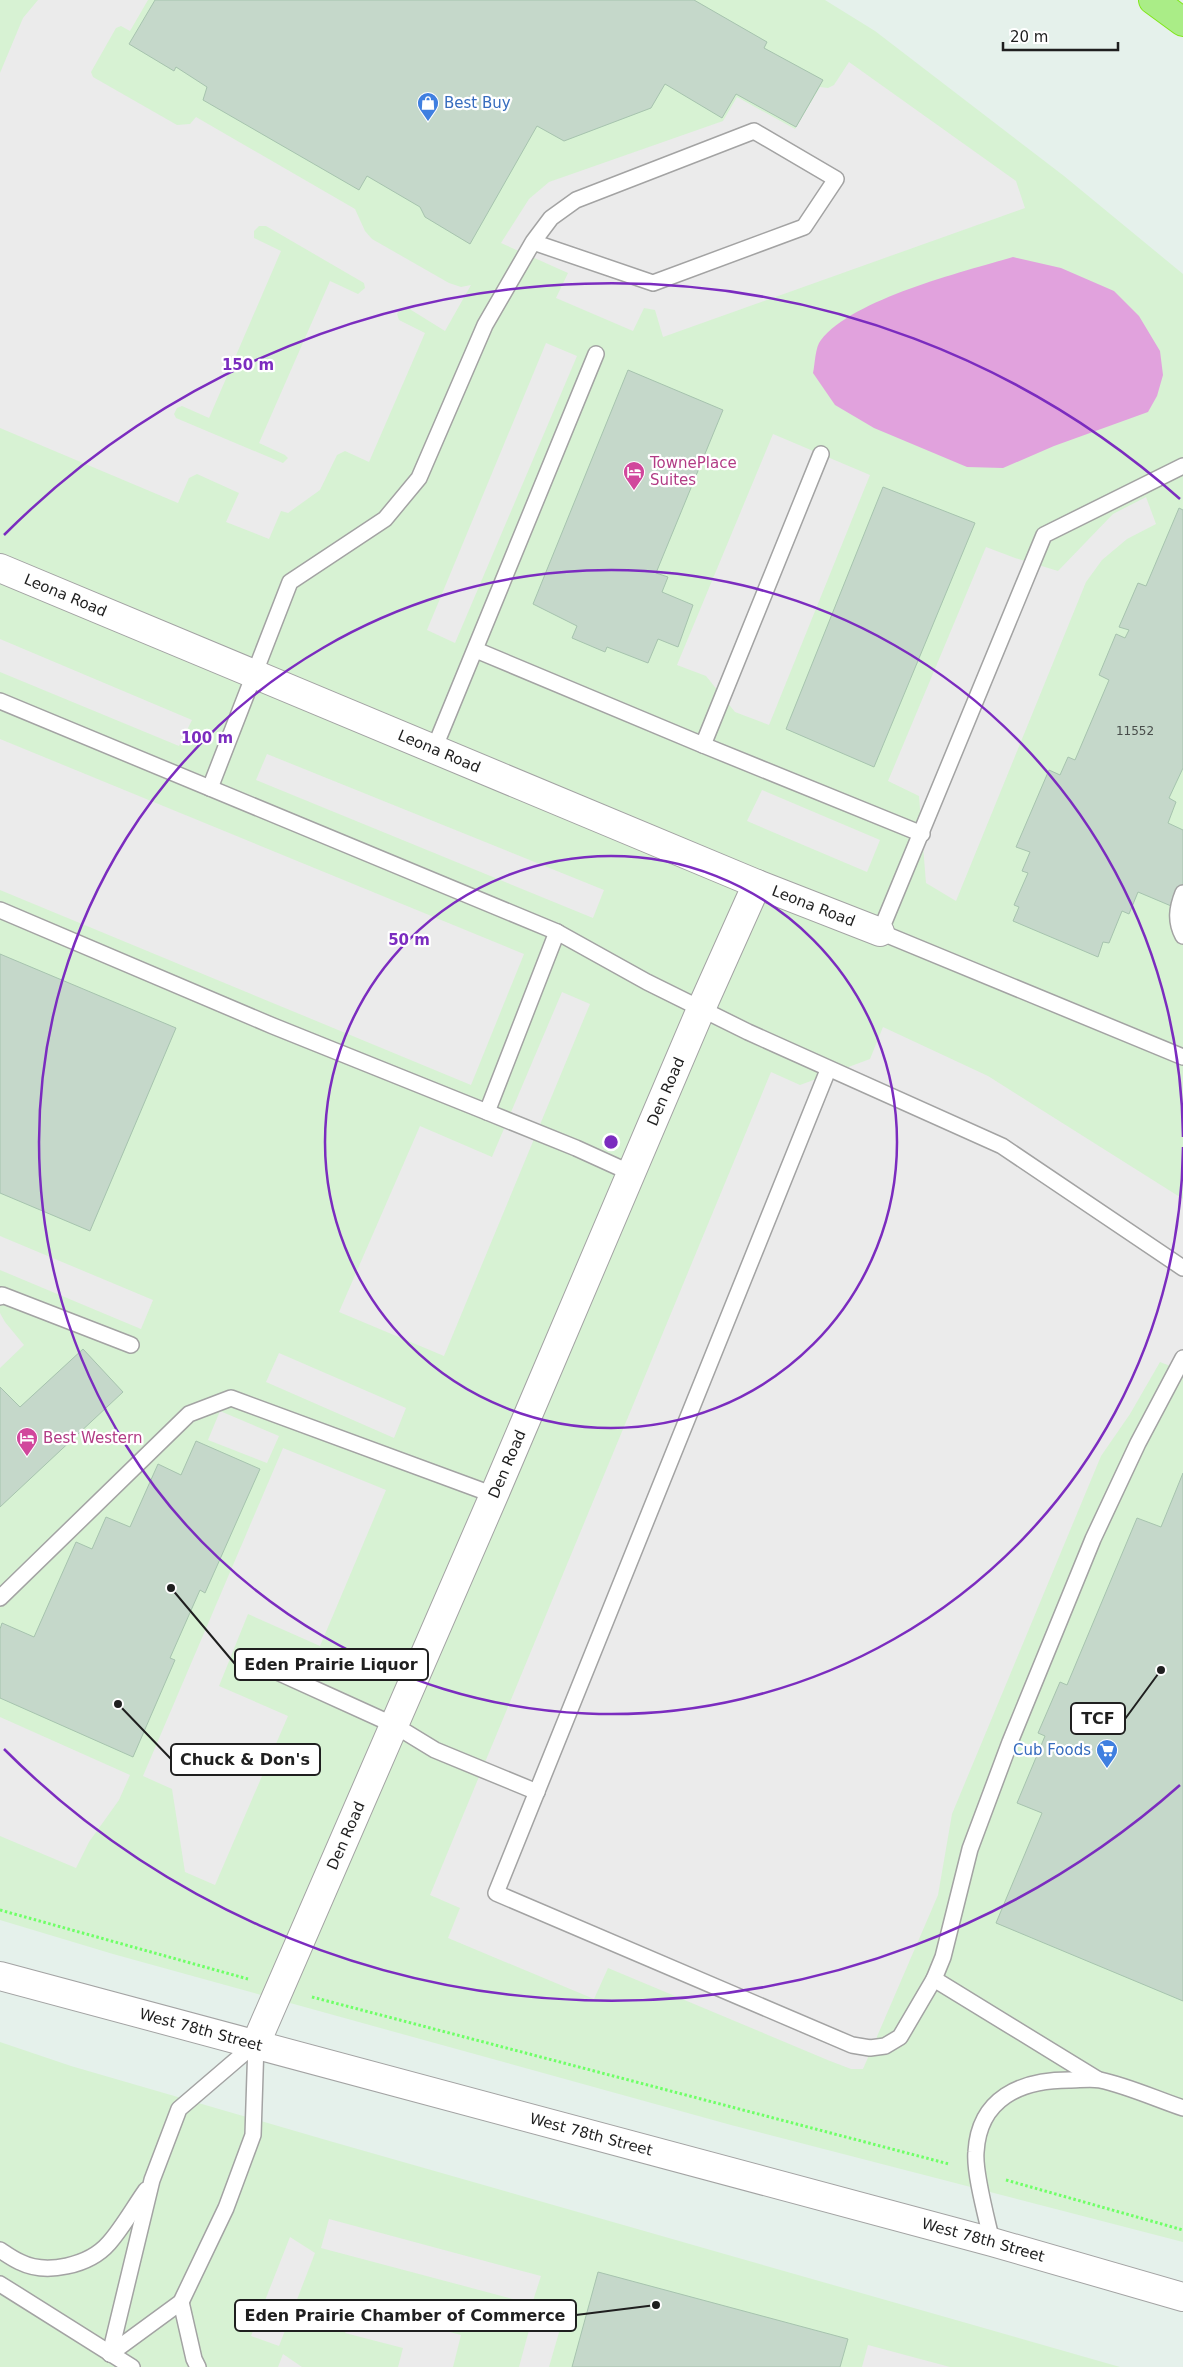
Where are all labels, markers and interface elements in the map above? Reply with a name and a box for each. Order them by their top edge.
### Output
scale bar [1003,20,1118,52]
text: 20 m [1010,28,1048,46]
shop icon: Best Buy [416,91,440,122]
place label: Best Buy [444,94,511,112]
text: 150 m [222,356,274,374]
place label: TownePlace Suites [649,454,737,489]
hotel icon: TownePlace Suites [622,460,646,491]
street label: Leona Road [22,570,109,621]
house number: 11552 [1116,724,1154,738]
street label: Leona Road [395,726,483,777]
text: 100 m [181,729,233,747]
street label: Leona Road [769,882,858,930]
text: 50 m [388,931,430,949]
street label: Den Road [643,1055,688,1129]
centre of rings [602,1133,620,1151]
hotel icon: Best Western [15,1426,39,1457]
street label: Den Road [485,1427,530,1501]
place label: Best Western [43,1429,143,1447]
callout: Eden Prairie Liquor [235,1649,428,1680]
text: Eden Prairie Liquor [244,1655,418,1674]
callout: TCF [1071,1703,1125,1734]
text: TCF [1081,1709,1115,1728]
supermarket icon: Cub Foods [1095,1738,1119,1769]
place label: Cub Foods [1013,1741,1091,1759]
callout: Chuck & Don's [171,1744,320,1775]
text: Chuck & Don's [180,1750,310,1769]
street label: Den Road [323,1799,369,1873]
street label: West 78th Street [137,2005,264,2055]
street label: West 78th Street [528,2109,655,2160]
street label: West 78th Street [920,2215,1047,2266]
callout: Eden Prairie Chamber of Commerce [235,2300,576,2331]
text: Eden Prairie Chamber of Commerce [245,2306,566,2325]

